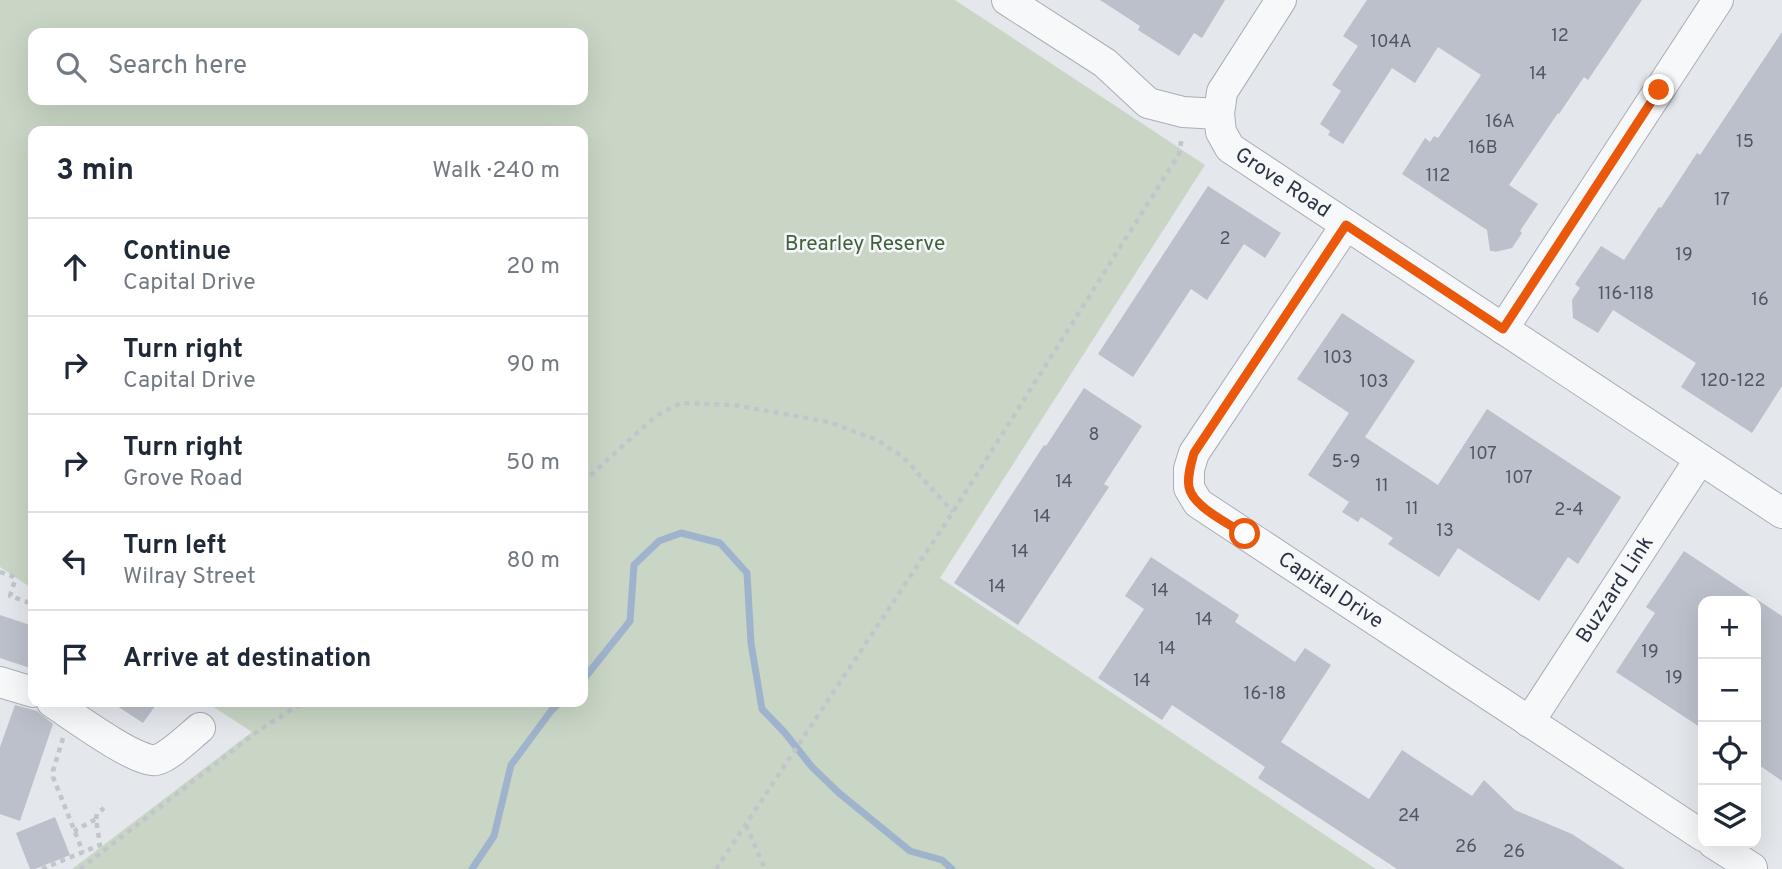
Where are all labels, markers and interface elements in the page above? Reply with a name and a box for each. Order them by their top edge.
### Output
house number: 12 [1551,25,1569,48]
search box [28,28,588,105]
house number: 104A [1370,31,1412,54]
icon: search [52,48,90,86]
text: Search here [108,50,247,83]
house number: 14 [1529,63,1547,86]
route end [1643,74,1674,105]
house number: 16A [1485,111,1515,134]
house number: 15 [1736,131,1754,154]
house number: 16B [1468,137,1498,160]
street label: Grove Road [1230,141,1336,224]
text: 3 min [56,153,134,190]
text: Walk · 240 m [432,157,560,186]
house number: 112 [1426,165,1450,188]
house number: 17 [1714,189,1730,212]
house number: 2 [1219,228,1231,251]
park label: Brearley Reserve [785,231,945,258]
text: Continue [123,236,231,269]
house number: 19 [1675,244,1693,267]
icon: ahead [56,248,94,286]
text: 20 m [506,253,560,282]
text: Capital Drive [123,269,256,298]
house number: 116-118 [1598,283,1654,306]
house number: 16 [1751,289,1769,312]
text: Turn right [123,334,243,367]
icon: right [56,346,94,384]
house number: 103 [1323,347,1353,370]
text: 90 m [507,351,560,380]
text: Capital Drive [123,367,256,396]
house number: 120-122 [1700,370,1766,393]
house number: 103 [1359,371,1389,394]
house number: 8 [1089,424,1100,447]
text: Turn right [123,432,243,465]
house number: 107 [1469,443,1497,466]
icon: right [56,444,94,482]
text: 50 m [506,449,560,478]
house number: 5-9 [1331,451,1361,474]
text: Grove Road [123,465,243,494]
house number: 107 [1505,467,1533,490]
house number: 14 [1055,471,1073,494]
house number: 11 [1375,475,1389,498]
house number: 11 [1405,498,1419,521]
house number: 2-4 [1554,499,1584,522]
house number: 14 [1033,506,1051,529]
route start [1229,518,1260,549]
house number: 13 [1436,520,1454,543]
text: Turn left [123,530,227,563]
street label: Buzzard Link [1570,531,1660,648]
house number: 14 [1011,541,1029,564]
icon: left [56,542,94,580]
street label: Capital Drive [1272,546,1389,635]
text: 80 m [507,547,560,576]
text: Wilray Street [123,563,256,592]
house number: 14 [988,576,1006,599]
house number: 14 [1151,580,1169,603]
map controls [1698,596,1761,848]
button: + [1698,596,1761,659]
house number: 14 [1195,609,1213,632]
house number: 14 [1158,638,1176,661]
icon: arrive [56,640,94,678]
house number: 19 [1641,641,1659,664]
text: Arrive at destination [123,643,371,676]
button: − [1698,659,1761,722]
house number: 19 [1665,667,1683,690]
house number: 14 [1133,670,1151,693]
house number: 16-18 [1244,683,1286,706]
button: locate [1698,722,1761,785]
button: layers [1698,785,1761,848]
house number: 24 [1398,805,1420,828]
house number: 26 [1455,836,1477,859]
house number: 26 [1503,841,1525,864]

